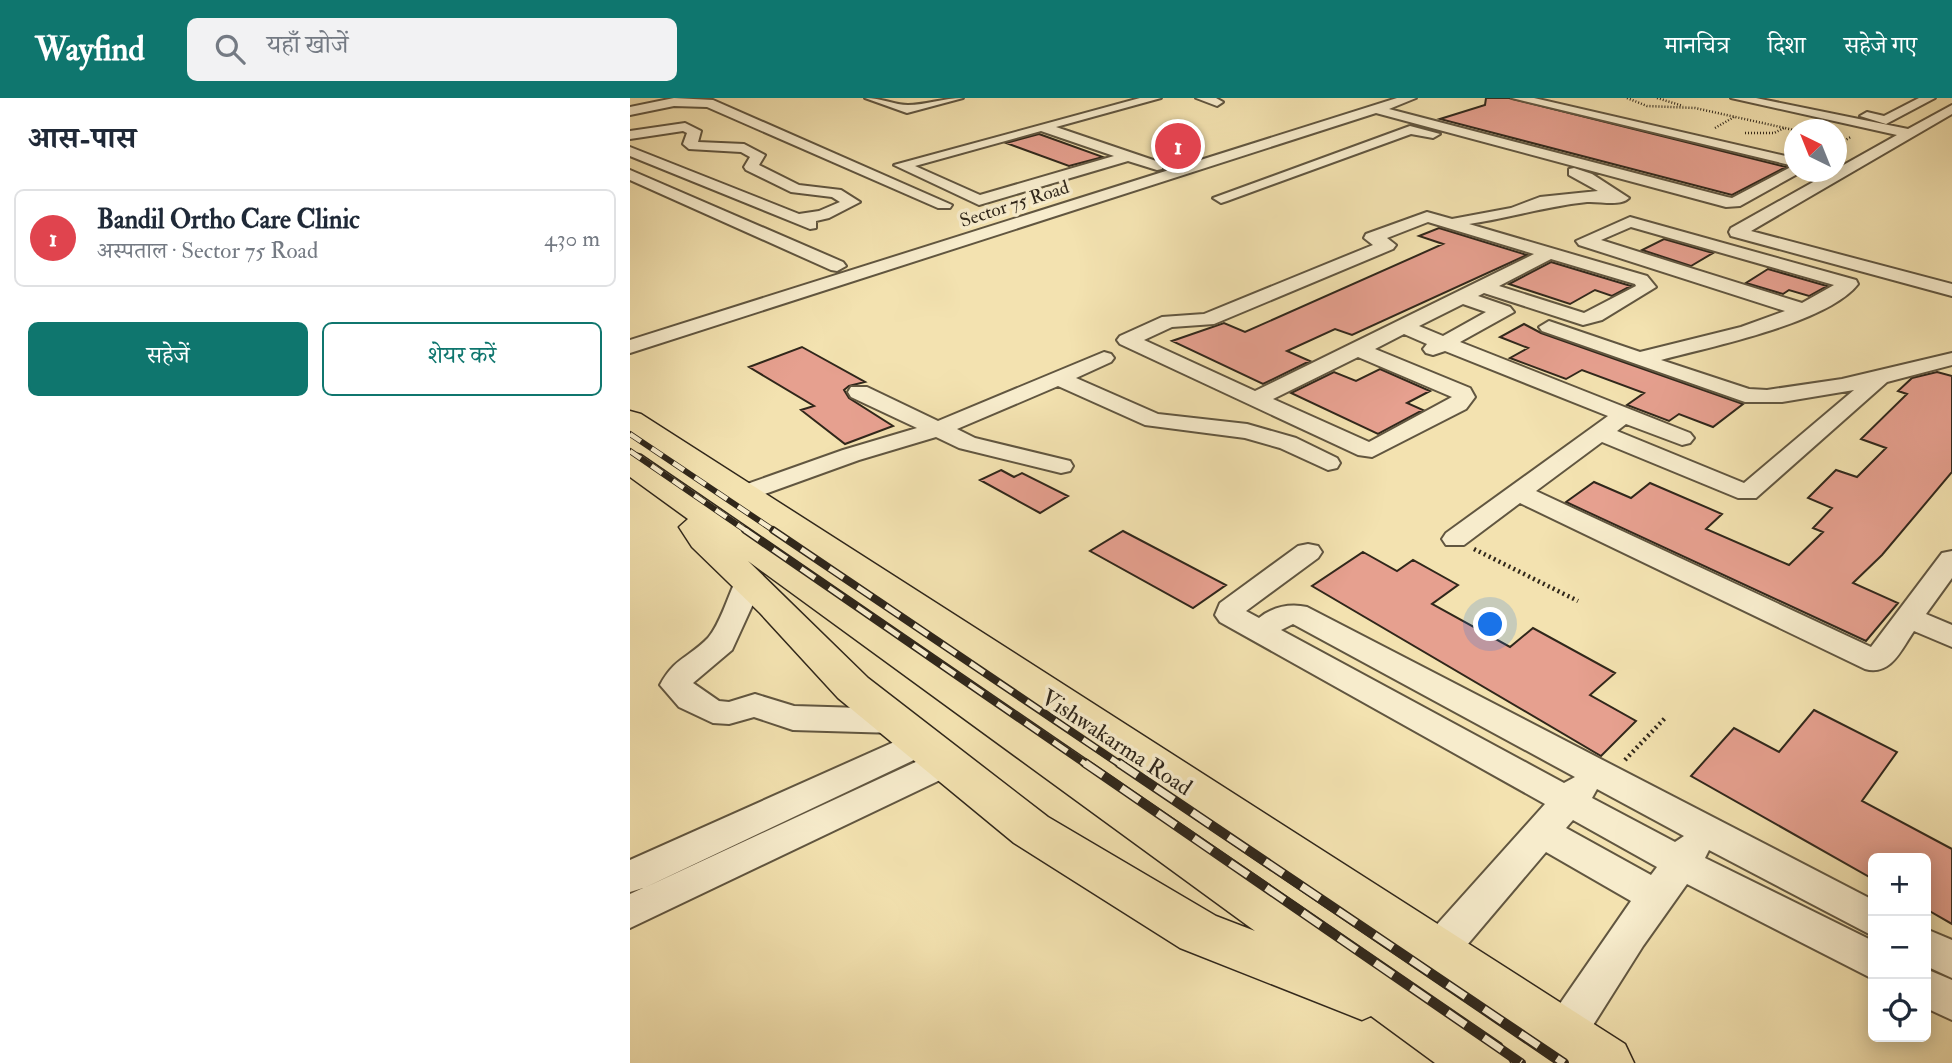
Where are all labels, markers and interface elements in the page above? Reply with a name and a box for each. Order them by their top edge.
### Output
search box [187,18,677,81]
text: Wayfind [35,29,145,70]
text: यहाँ खोजें [267,29,348,61]
icon: search [211,30,249,68]
text: मानचित्र [1664,30,1730,61]
text: दिशा [1768,30,1806,61]
text: सहेजे गए [1844,30,1917,61]
north arrow [1784,119,1847,182]
text: आस-पास [28,120,136,157]
pin: 1 [1155,120,1201,172]
street label: Sector 75 Road [957,175,1072,233]
text: Bandil Ortho Care Clinic [97,204,360,236]
text: 1 [49,224,57,253]
text: 430 m [544,224,600,253]
text: अस्पताल · Sector 75 Road [97,236,318,265]
button: सहेजें [28,322,308,396]
button: शेयर करें [322,322,602,396]
your location [1473,607,1507,641]
street label: Vishwakarma Road [1036,683,1198,802]
map controls [1868,853,1931,1042]
button: + [1868,853,1931,916]
button: − [1868,916,1931,979]
button: locate [1868,979,1931,1042]

